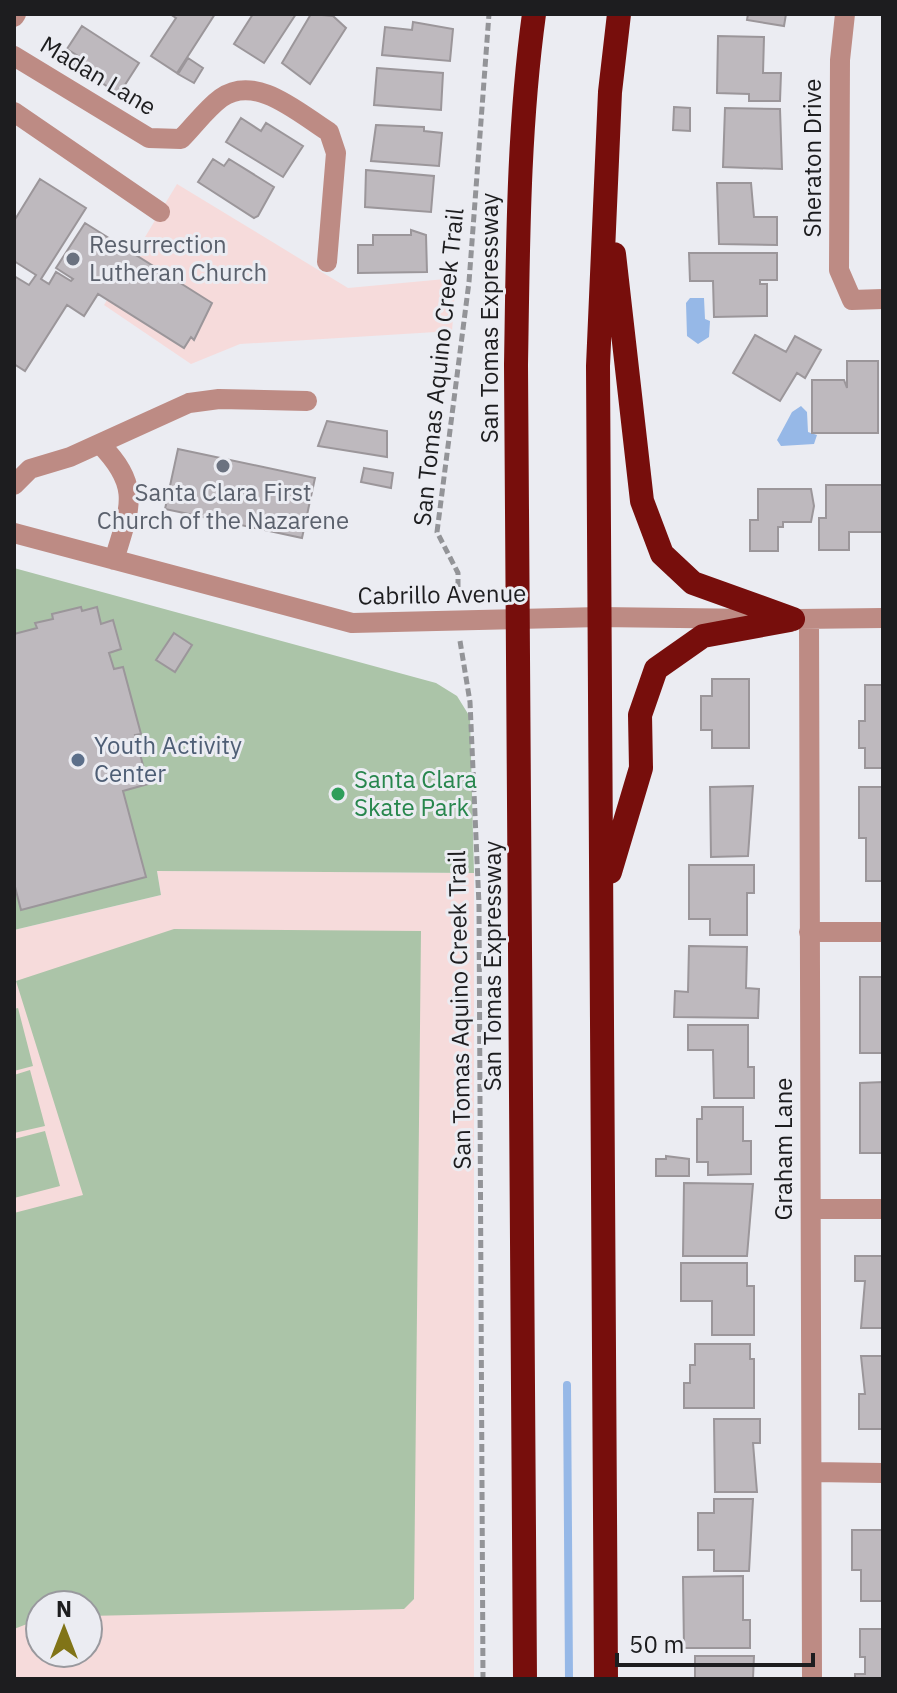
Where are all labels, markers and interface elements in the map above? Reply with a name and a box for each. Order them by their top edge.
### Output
street label: Madan Lane [35,28,162,122]
street label: Sheraton Drive [796,78,828,238]
street label: San Tomas Expressway [473,193,505,443]
street label: San Tomas Aquino Creek Trail [405,206,471,527]
place label: Resurrection Lutheran Church [89,228,267,288]
marker: Resurrection Lutheran Church [64,250,82,268]
marker: Santa Clara First Church of the Nazarene [214,457,232,475]
place label: Santa Clara First Church of the Nazarene [97,476,349,536]
street label: Cabrillo Avenue [357,577,527,611]
place label: Youth Activity Center [94,729,242,789]
marker: Youth Activity Center [69,751,87,769]
place label: Santa Clara Skate Park [354,763,477,823]
marker: Santa Clara Skate Park [329,785,347,803]
street label: San Tomas Expressway [476,841,508,1091]
street label: San Tomas Aquino Creek Trail [440,850,478,1170]
street label: Graham Lane [767,1078,799,1220]
north arrow [24,1589,104,1669]
text: N [56,1594,72,1623]
scale bar [617,1617,813,1667]
text: 50 m [629,1628,684,1660]

